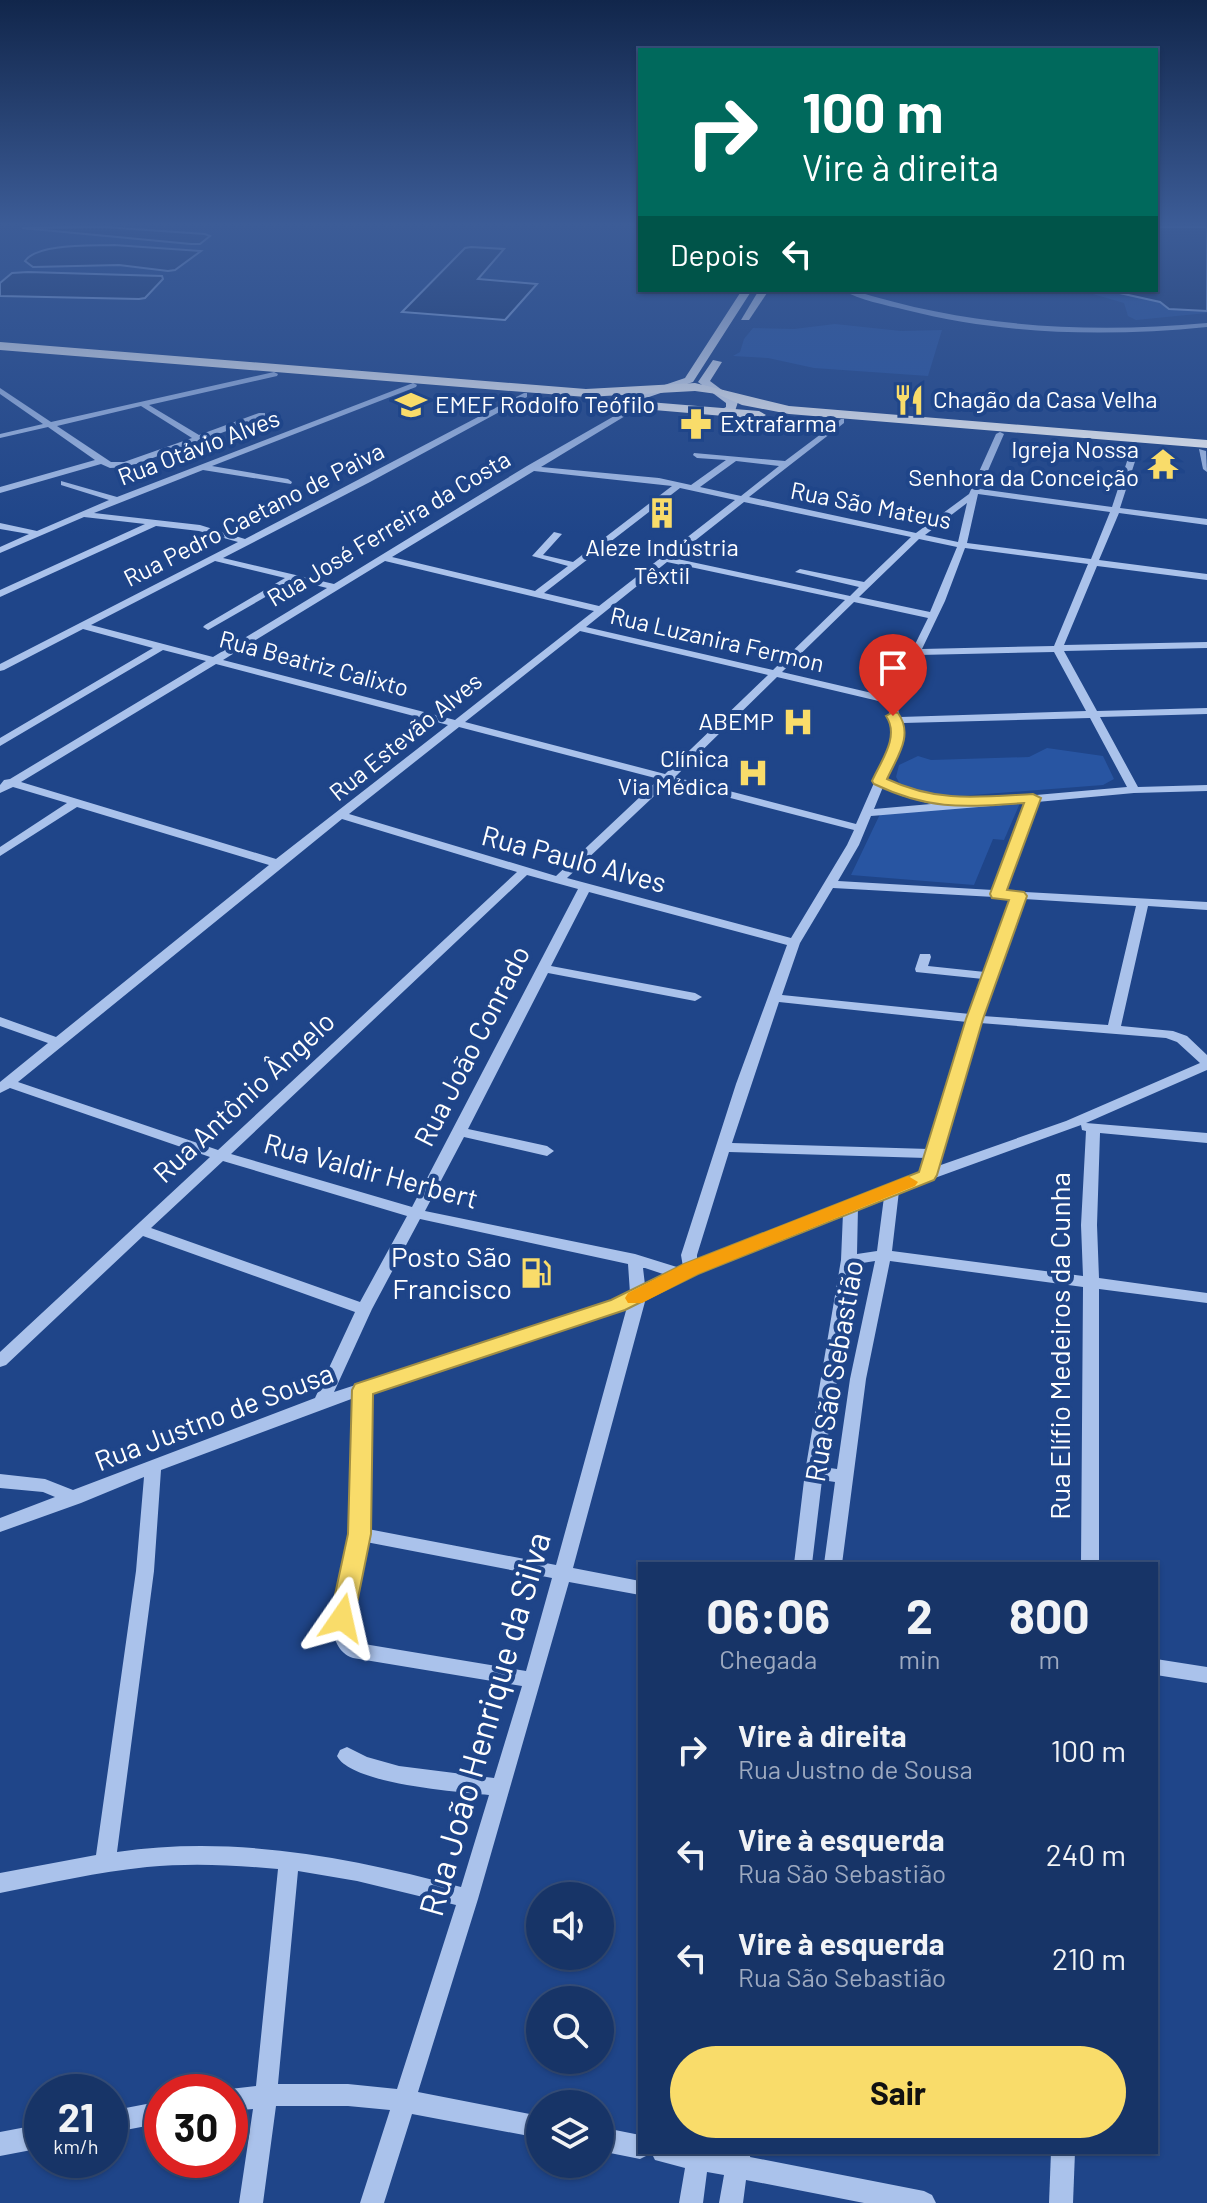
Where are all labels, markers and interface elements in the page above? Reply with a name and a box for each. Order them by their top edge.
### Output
text: 100 m [802,77,944,144]
icon: right [670,80,774,184]
text: Vire à direita [802,145,999,188]
icon: left [775,232,819,276]
text: Depois [670,236,759,272]
restaurant icon: Chagão da Casa Velha [892,383,926,417]
place label: Chagão da Casa Velha [933,384,1158,413]
school or university icon: EMEF Rodolfo Teófilo [394,388,428,422]
place label: EMEF Rodolfo Teófilo [435,389,655,418]
street label: Rua Otávio Alves [113,402,283,491]
pharmacy icon: Extrafarma [679,407,713,441]
place label: Extrafarma [720,408,837,437]
place label: Igreja Nossa Senhora da Conceição [908,434,1139,491]
street label: Rua Pedro Caetano de Paiva [118,435,388,592]
street label: Rua José Ferreira da Costa [261,444,515,612]
temple icon: Igreja Nossa Senhora da Conceição [1146,447,1180,481]
street label: Rua São Mateus [788,475,954,534]
building icon: Aleze Indústria Têxtil [645,496,679,530]
place label: Aleze Indústria Têxtil [585,532,739,589]
street label: Rua Luzanira Fermon [607,600,827,677]
street label: Rua Beatriz Calixto [217,623,412,702]
pin [859,634,927,716]
icon: arrive [871,646,915,690]
street label: Rua Estevão Alves [323,665,487,806]
hospital icon: ABEMP [781,705,815,739]
place label: ABEMP [698,706,774,735]
place label: Clínica Via Médica [618,743,729,800]
hospital icon: Clínica Via Médica [736,756,770,790]
street label: Rua Paulo Alves [478,817,670,899]
street label: Rua João Conrado [406,939,536,1152]
street label: Rua Antônio Ângelo [146,1003,341,1189]
street label: Rua Valdir Herbert [260,1125,482,1215]
street label: Rua Elífio Medeiros da Cunha [1042,1172,1076,1520]
place label: Posto São Francisco [391,1239,512,1305]
fuel station icon: Posto São Francisco [519,1256,553,1290]
street label: Rua São Sebastião [797,1257,869,1484]
street label: Rua Justno de Sousa [90,1355,338,1477]
street label: Rua João Henrique da Silva [409,1527,558,1920]
position arrow [300,1576,384,1660]
text: 06:06 [706,1586,830,1644]
text: 2 [906,1586,933,1644]
text: 800 [1009,1586,1090,1644]
text: Chegada [719,1643,817,1674]
text: min [898,1643,941,1674]
text: m [1039,1643,1060,1674]
text: Vire à direita [738,1717,907,1753]
icon: right [670,1728,714,1772]
text: 100 m [1051,1732,1126,1768]
text: Rua Justno de Sousa [738,1753,973,1784]
text: Vire à esquerda [738,1821,945,1857]
icon: left [670,1832,714,1876]
text: 240 m [1046,1836,1126,1872]
text: Rua São Sebastião [738,1857,946,1888]
map controls [526,1882,614,2178]
button: sound [526,1882,614,1970]
text: Vire à esquerda [738,1925,945,1961]
icon: left [670,1936,714,1980]
text: 210 m [1052,1940,1126,1976]
text: Rua São Sebastião [738,1961,946,1992]
button: search [526,1986,614,2074]
button: Sair [670,2046,1126,2138]
speed limit sign: 30 [144,2074,248,2178]
button: layers [526,2090,614,2178]
text: 21 [58,2092,94,2140]
text: km/h [53,2134,99,2158]

